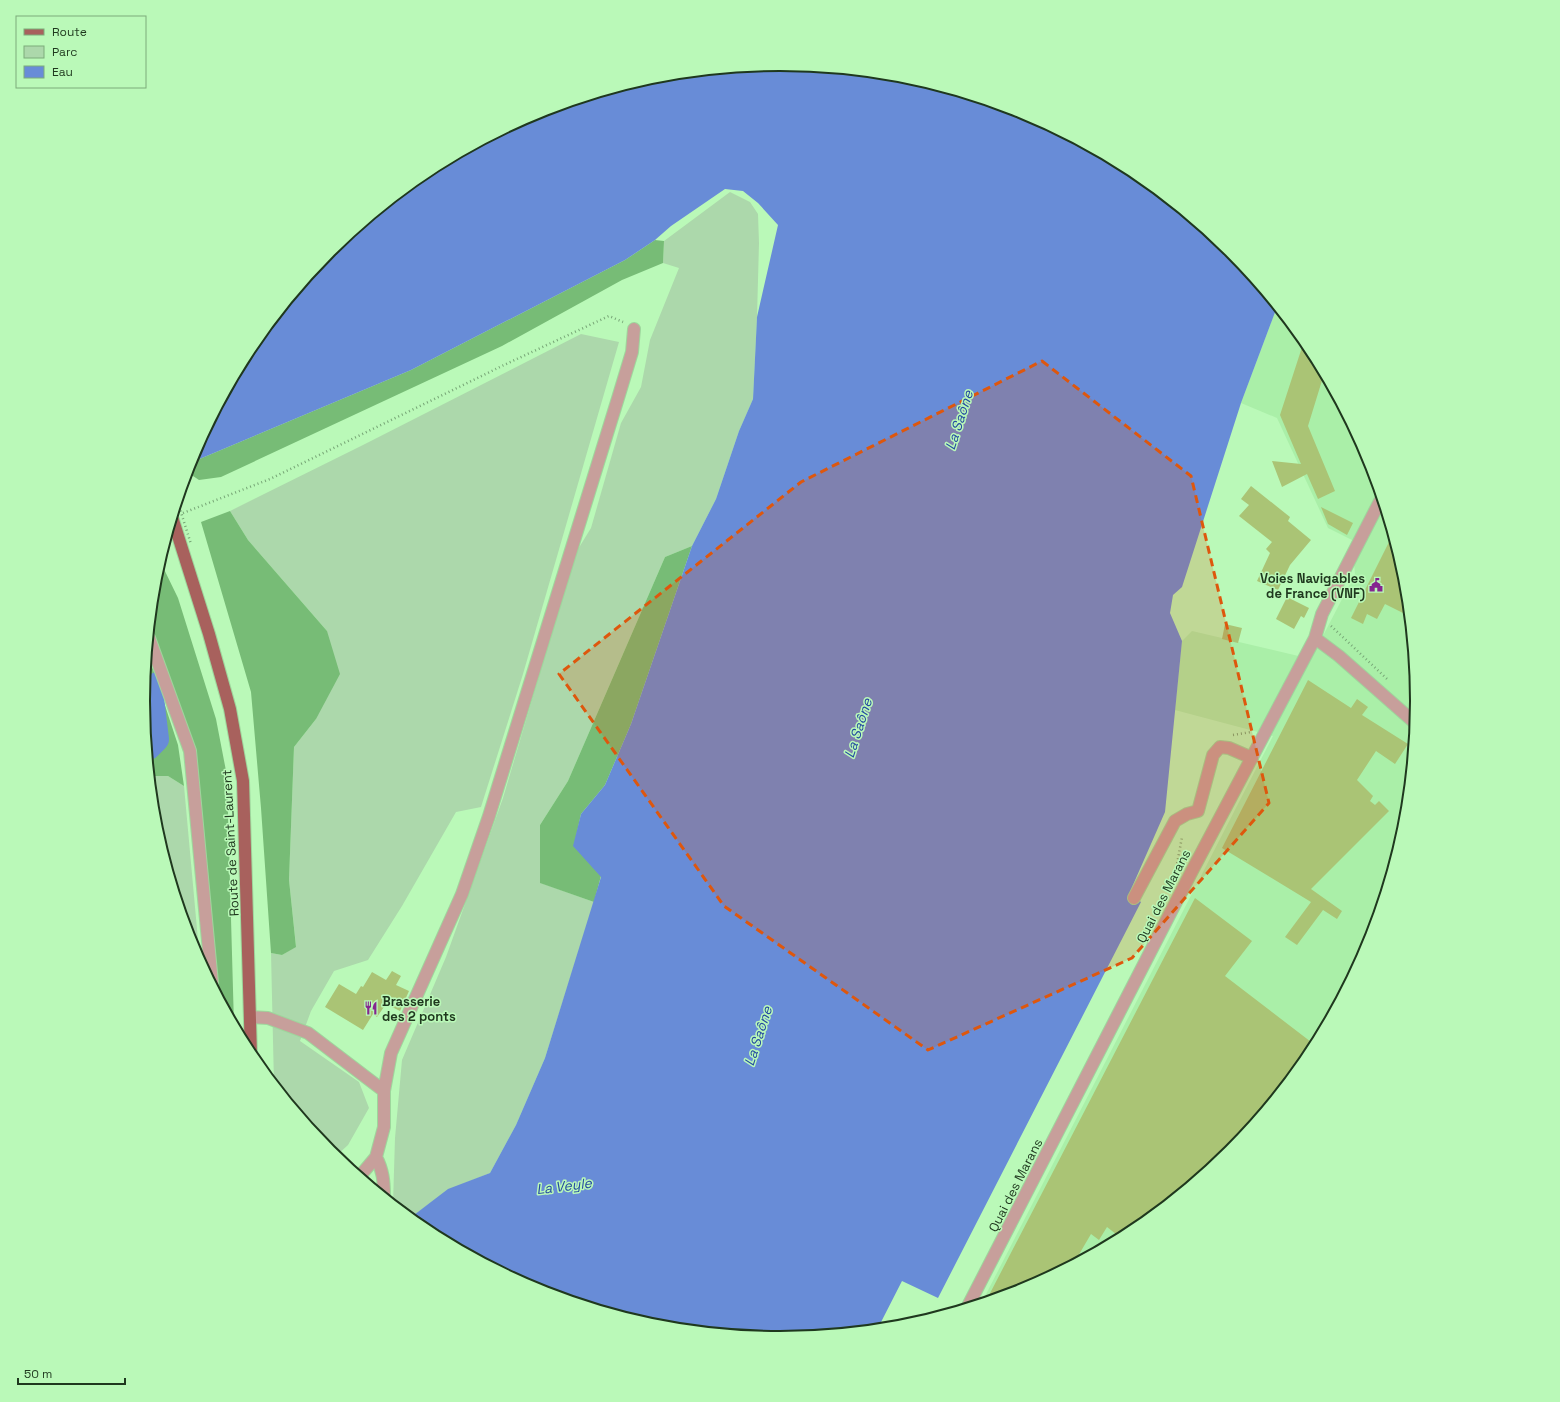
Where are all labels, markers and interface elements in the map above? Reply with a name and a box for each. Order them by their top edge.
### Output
legend [16,16,146,88]
text: Route [52,24,87,40]
text: Parc [52,44,77,60]
text: Eau [52,64,73,80]
water label: La Saône [941,387,977,452]
place label: Voies Navigables de France (VNF) [1260,570,1365,602]
public building icon: Voies Navigables de France (VNF) [1368,577,1384,593]
water label: La Saône [840,695,876,760]
street label: Route de Saint-Laurent [218,769,243,917]
street label: Quai des Marans [1133,847,1194,946]
place label: Brasserie des 2 ponts [382,993,456,1025]
restaurant icon: Brasserie des 2 ponts [363,1000,379,1016]
water label: La Saône [740,1003,776,1068]
street label: Quai des Marans [985,1136,1046,1235]
water label: La Veyle [535,1174,594,1198]
scale bar [18,1360,125,1386]
text: 50 m [24,1366,52,1382]

